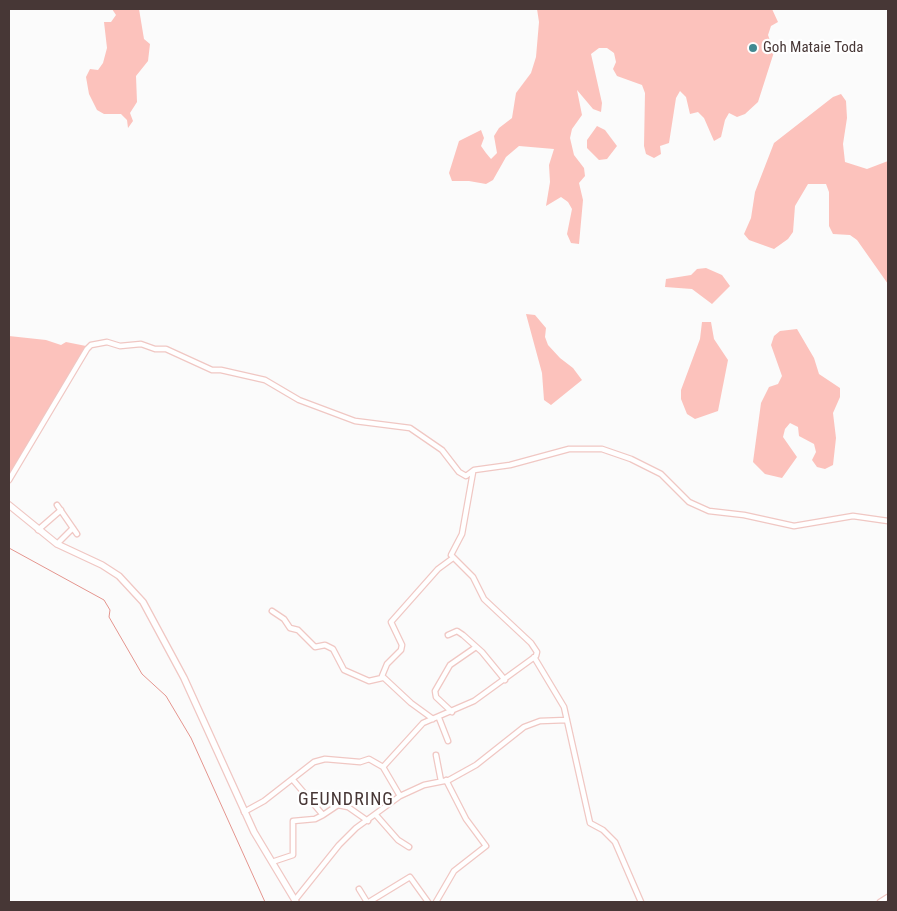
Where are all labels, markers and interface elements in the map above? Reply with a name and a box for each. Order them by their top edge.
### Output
place label: Goh Mataie Toda [763,39,863,57]
marker: Goh Mataie Toda [747,42,759,54]
district label: GEUNDRING [297,789,395,811]

